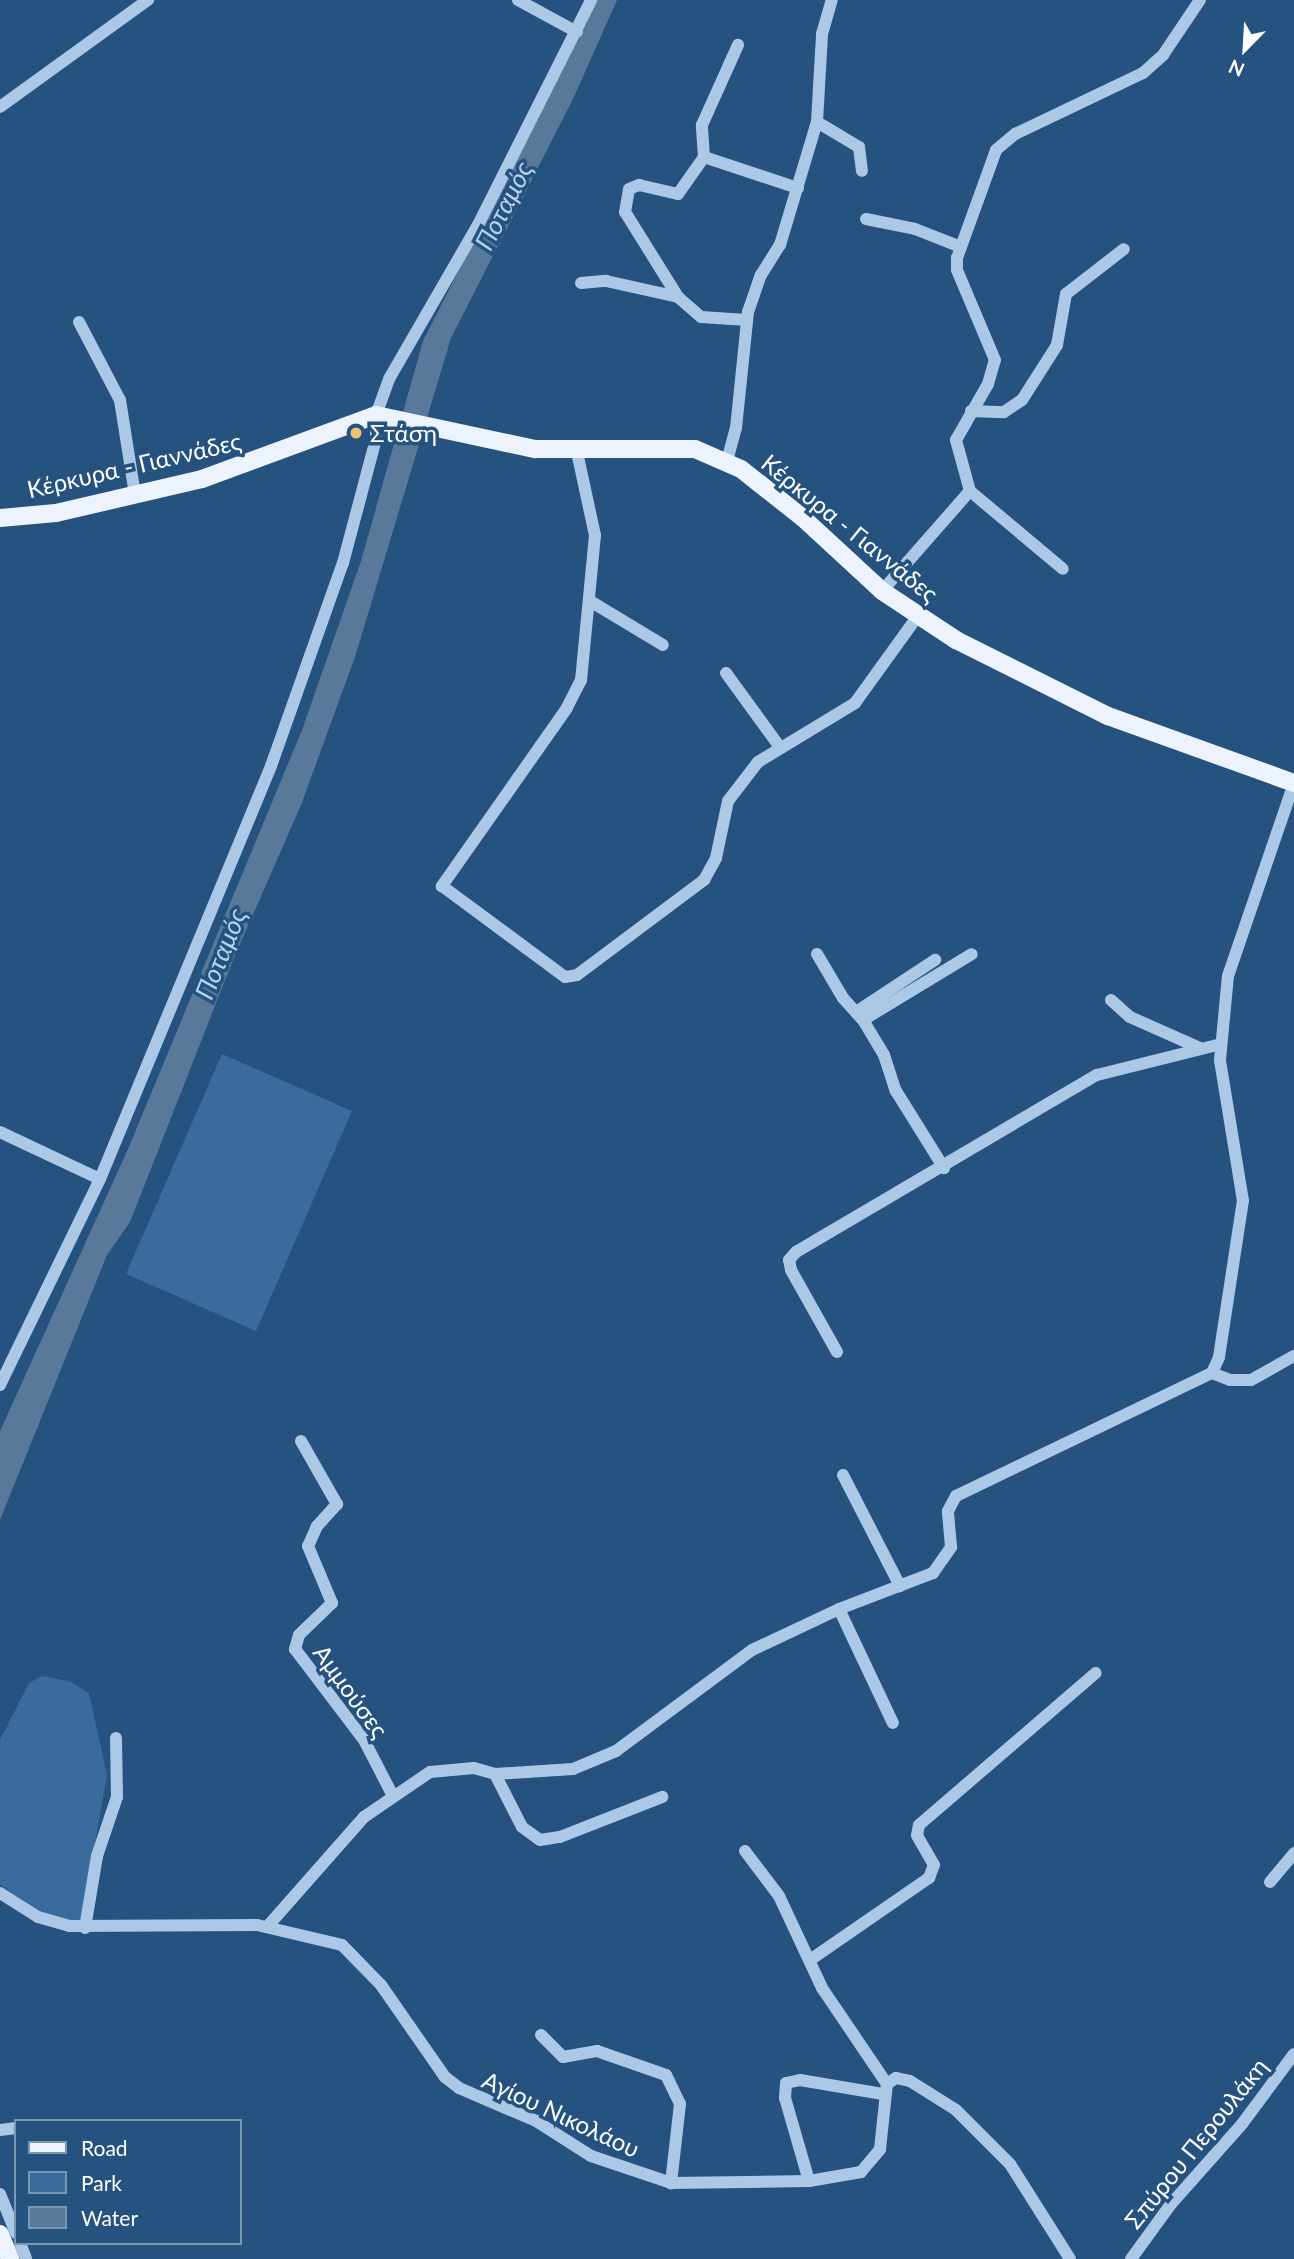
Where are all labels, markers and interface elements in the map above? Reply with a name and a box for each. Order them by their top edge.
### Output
north arrow [1210,14,1280,84]
text: N [1225,55,1248,82]
water label: Ποταμός [469,157,539,255]
place label: Στάση [370,419,437,447]
marker: Στάση [348,425,364,441]
street label: Κέρκυρα - Γιαννάδες [24,426,244,504]
street label: Κέρκυρα - Γιαννάδες [756,448,944,608]
water label: Ποταμός [189,904,253,1004]
street label: Αμμούσες [308,1639,394,1743]
street label: Σπύρου Περουλάκη [1119,2052,1273,2234]
street label: Αγίου Νικολάου [478,2065,644,2163]
legend [14,2119,242,2245]
text: Road [81,2135,128,2160]
text: Park [81,2170,122,2195]
text: Water [81,2205,138,2230]

